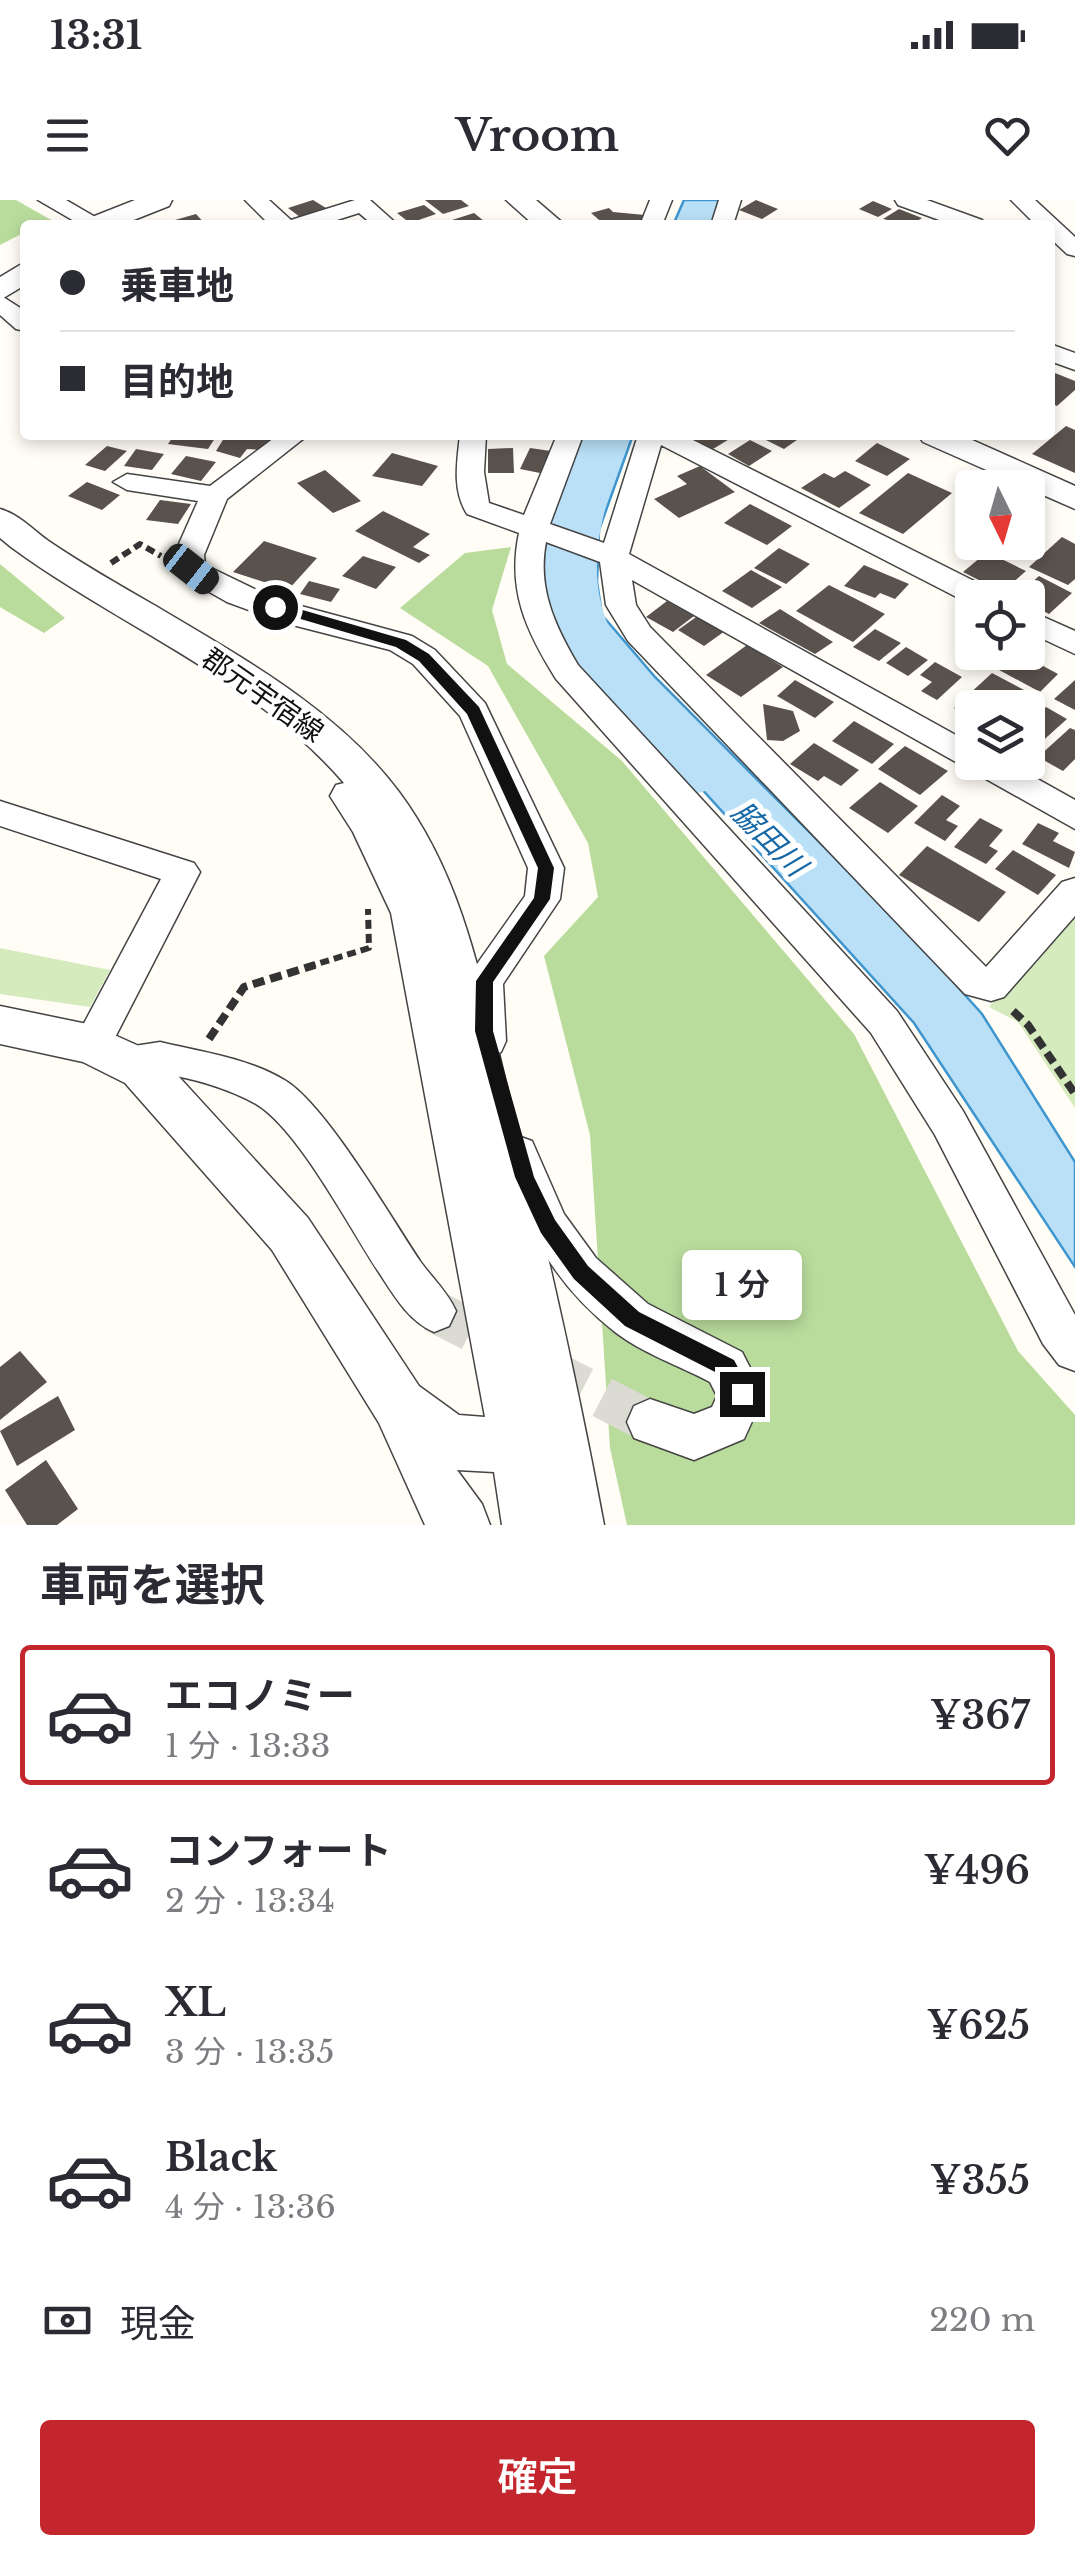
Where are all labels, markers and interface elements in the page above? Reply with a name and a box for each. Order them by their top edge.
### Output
text: 13:31 [50,12,142,59]
text: Vroom [456,107,619,163]
icon: menu [40,108,95,163]
icon: heart [980,108,1035,163]
text: 乗車地 [120,262,234,309]
text: 目的地 [120,358,234,405]
north arrow [955,470,1045,560]
map controls [955,470,1045,780]
car [158,539,224,599]
button: locate [955,580,1045,670]
route start [253,585,298,630]
street label: 郡元宇宿線 [195,641,330,750]
button: layers [955,690,1045,780]
water label: 脇田川 [724,794,816,886]
callout: 1 分 [682,1249,802,1319]
text: 1 分 [715,1265,769,1305]
route end [720,1372,765,1417]
text: 車両を選択 [40,1557,265,1613]
icon: car [45,1670,135,1760]
text: エコノミー [165,1672,355,1719]
text: ¥367 [930,1692,1030,1739]
text: 1 分 · 13:33 [165,1726,330,1766]
icon: car [45,1825,135,1915]
text: コンフォート [165,1827,392,1874]
text: ¥496 [924,1847,1030,1894]
text: 2 分 · 13:34 [165,1881,335,1921]
text: XL [165,1979,226,2026]
icon: car [45,1980,135,2070]
text: ¥625 [926,2002,1030,2049]
text: 3 分 · 13:35 [165,2032,334,2072]
text: Black [165,2134,277,2181]
icon: car [45,2135,135,2225]
text: ¥355 [930,2157,1030,2204]
text: 4 分 · 13:36 [165,2187,336,2227]
icon: cash [40,2293,95,2348]
text: 現金 [120,2300,196,2347]
text: 220 m [929,2300,1035,2340]
button: 確定 [40,2420,1035,2535]

